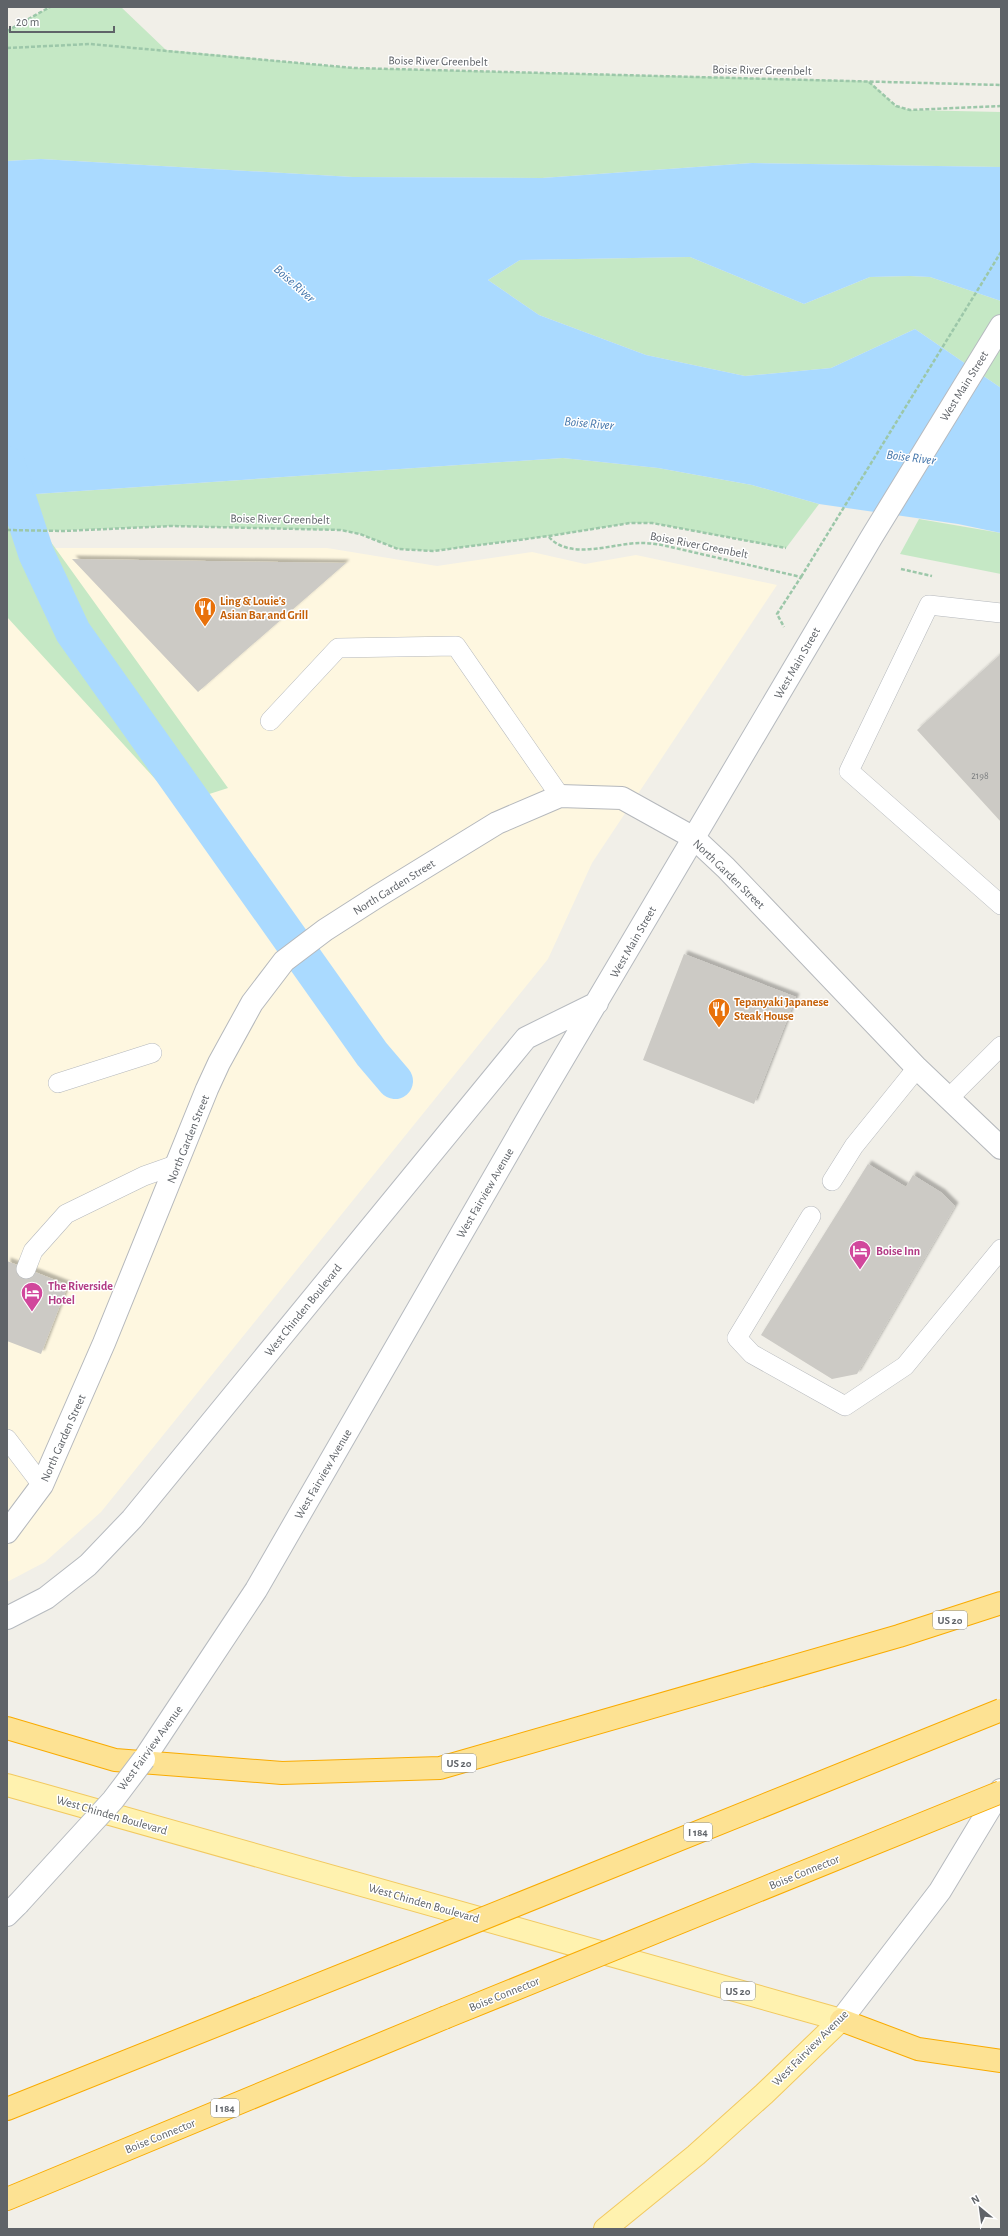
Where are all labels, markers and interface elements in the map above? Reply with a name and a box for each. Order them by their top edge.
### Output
scale bar [10,8,114,34]
text: 20 m [16,16,39,28]
street label: Boise River Greenbelt [388,54,488,68]
street label: Boise River Greenbelt [712,63,812,77]
water label: Boise River [271,263,318,306]
street label: West Main Street [938,349,990,423]
water label: Boise River [564,415,615,433]
water label: Boise River [886,449,937,468]
street label: Boise River Greenbelt [230,512,330,526]
street label: Boise River Greenbelt [649,530,749,560]
restaurant icon: Ling & Louie's Asian Bar and Grill [192,595,218,628]
place label: Ling & Louie's Asian Bar and Grill [220,595,308,621]
street label: West Main Street [772,625,822,701]
house number: 2198 [971,771,989,781]
street label: North Garden Street [691,837,767,911]
street label: North Garden Street [351,857,437,917]
street label: West Main Street [608,904,658,980]
restaurant icon: Tepanyaki Japanese Steak House [706,996,732,1029]
place label: Tepanyaki Japanese Steak House [734,996,829,1022]
street label: North Garden Street [165,1093,211,1185]
street label: West Fairview Avenue [454,1146,516,1240]
hotel icon: Boise Inn [847,1238,873,1271]
place label: Boise Inn [876,1245,920,1257]
street label: West Chinden Boulevard [262,1262,344,1358]
hotel icon: The Riverside Hotel [19,1280,45,1313]
place label: The Riverside Hotel [48,1280,113,1306]
street label: North Garden Street [38,1392,88,1483]
street label: West Fairview Avenue [292,1427,354,1521]
road number: US 20 [933,1611,967,1629]
street label: West Fairview Avenue [115,1703,185,1793]
road number: US 20 [442,1754,476,1772]
street label: West Chinden Boulevard [55,1793,169,1837]
road number: I 184 [684,1823,712,1841]
street label: Boise Connector [767,1852,841,1892]
street label: West Chinden Boulevard [367,1881,481,1925]
street label: Boise Connector [467,1974,541,2014]
road number: US 20 [721,1982,755,2000]
street label: West Fairview Avenue [770,2008,850,2088]
road number: I 184 [211,2099,239,2117]
street label: Boise Connector [123,2116,197,2156]
north arrow [960,2188,1000,2228]
text: N [969,2193,981,2206]

